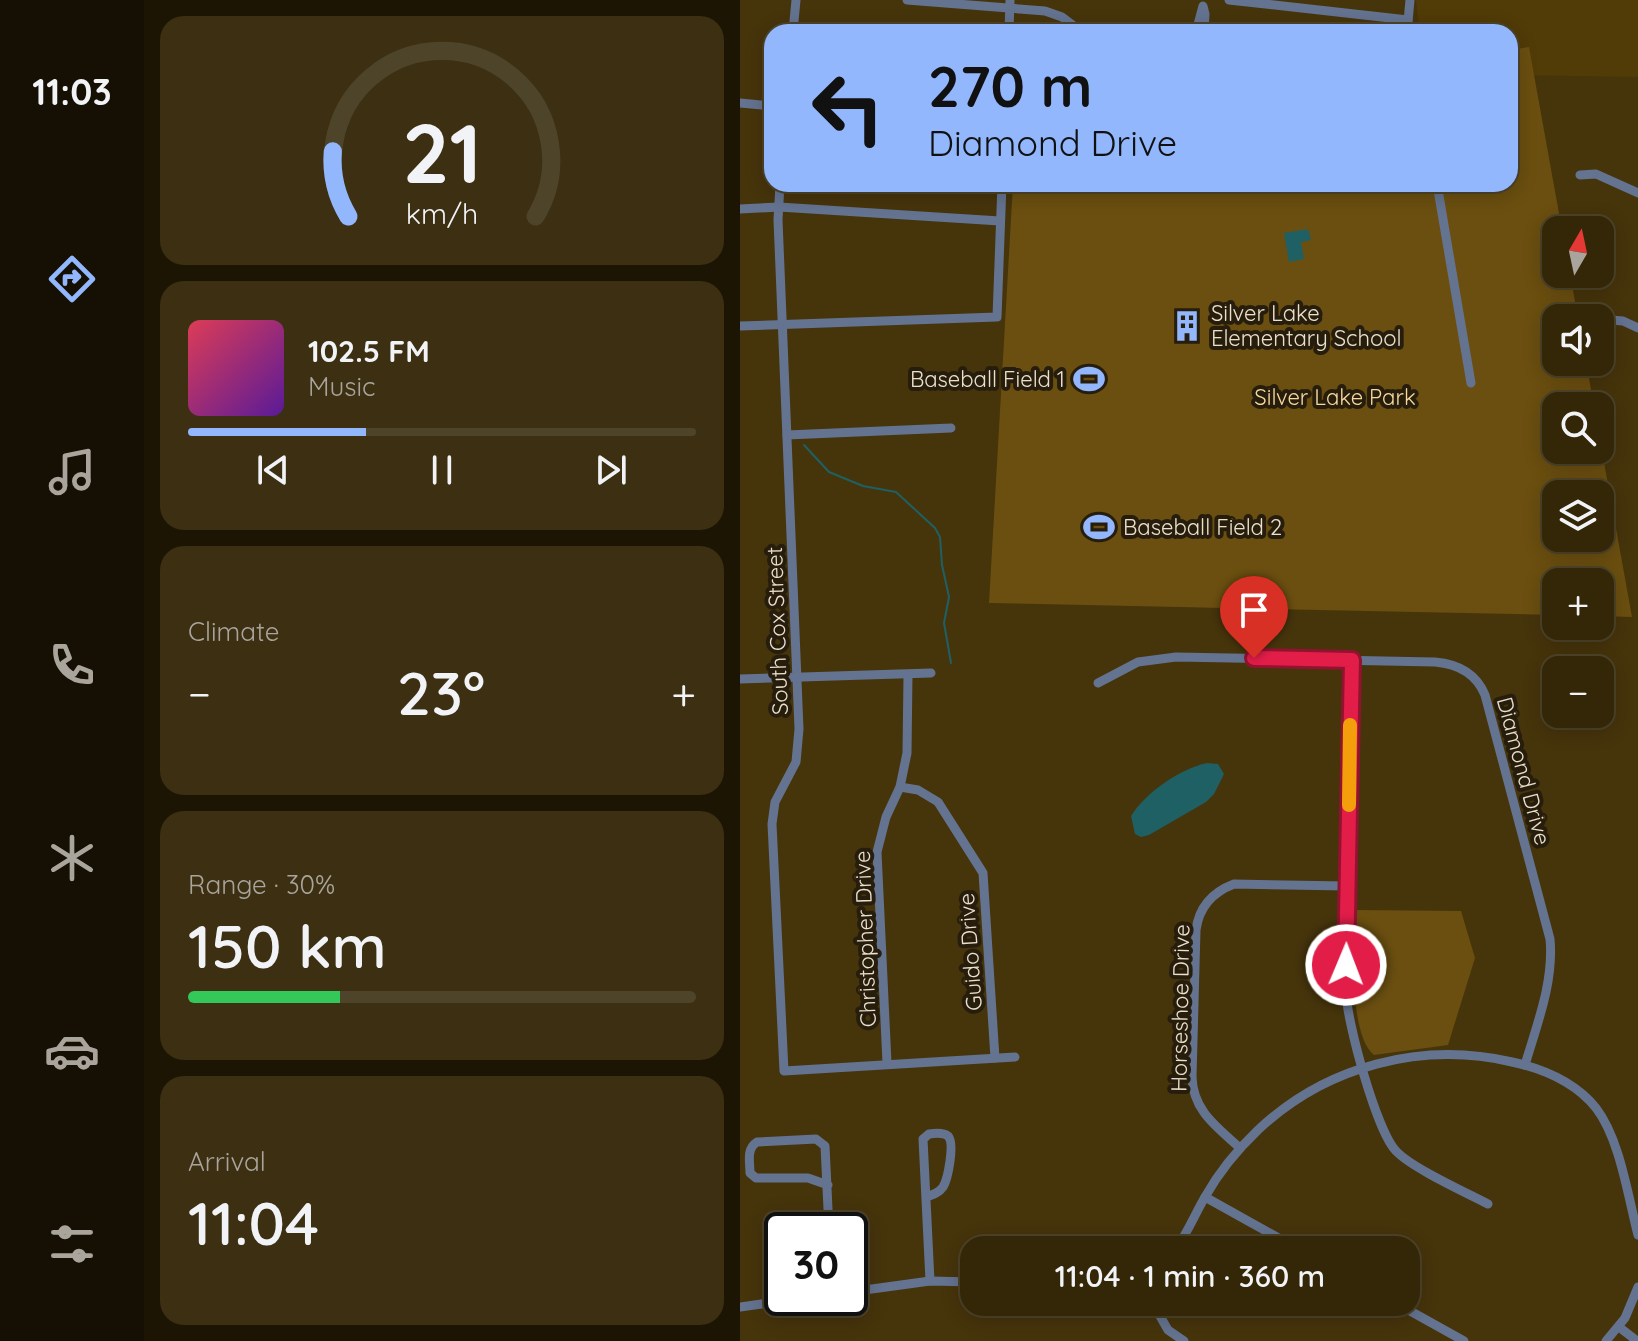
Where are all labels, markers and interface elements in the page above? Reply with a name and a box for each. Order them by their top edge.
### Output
text: 270 m [928,51,1092,121]
icon: left [796,56,900,160]
text: 11:03 [32,69,112,114]
text: 21 [402,99,482,203]
text: Diamond Drive [928,120,1177,165]
text: km/h [406,195,478,231]
north arrow [1542,216,1614,288]
map controls [1542,216,1614,728]
icon: directions [44,251,100,307]
place label: Silver Lake Elementary School [1211,299,1402,352]
button: sound [1542,304,1614,376]
building icon: Silver Lake Elementary School [1170,309,1204,343]
text: 102.5 FM [308,332,430,370]
sports icon: Baseball Field 1 [1072,362,1106,396]
place label: Baseball Field 1 [910,365,1065,393]
text: Music [308,370,376,403]
park label: Silver Lake Park [1254,383,1416,411]
button: search [1542,392,1614,464]
icon: music [44,444,100,500]
icon: previous [251,448,295,492]
icon: pause [420,448,464,492]
icon: next [589,448,633,492]
button: layers [1542,480,1614,552]
sports icon: Baseball Field 2 [1082,510,1116,544]
place label: Baseball Field 2 [1123,513,1282,541]
street label: South Cox Street [760,546,794,716]
button: + [1542,568,1614,640]
pin [1220,576,1288,658]
icon: arrive [1232,588,1276,632]
text: Climate [188,615,279,648]
icon: phone [44,637,100,693]
text: 23° [397,655,485,730]
button: − [1542,656,1614,728]
text: − [188,666,211,721]
text: + [671,666,696,721]
street label: Diamond Drive [1491,694,1557,848]
icon: climate [44,830,100,886]
street label: Christopher Drive [848,850,882,1028]
text: Range · 30% [188,868,335,901]
street label: Guido Drive [952,892,988,1012]
text: 150 km [188,908,387,983]
position arrow [1304,923,1388,1007]
street label: Horseshoe Drive [1165,924,1195,1092]
icon: car [44,1023,100,1079]
text: Arrival [188,1145,266,1178]
text: 11:04 [188,1185,319,1260]
speed limit sign: 30 [764,1212,868,1316]
icon: filters [44,1216,100,1272]
text: 11:04 · 1 min · 360 m [1055,1257,1325,1295]

